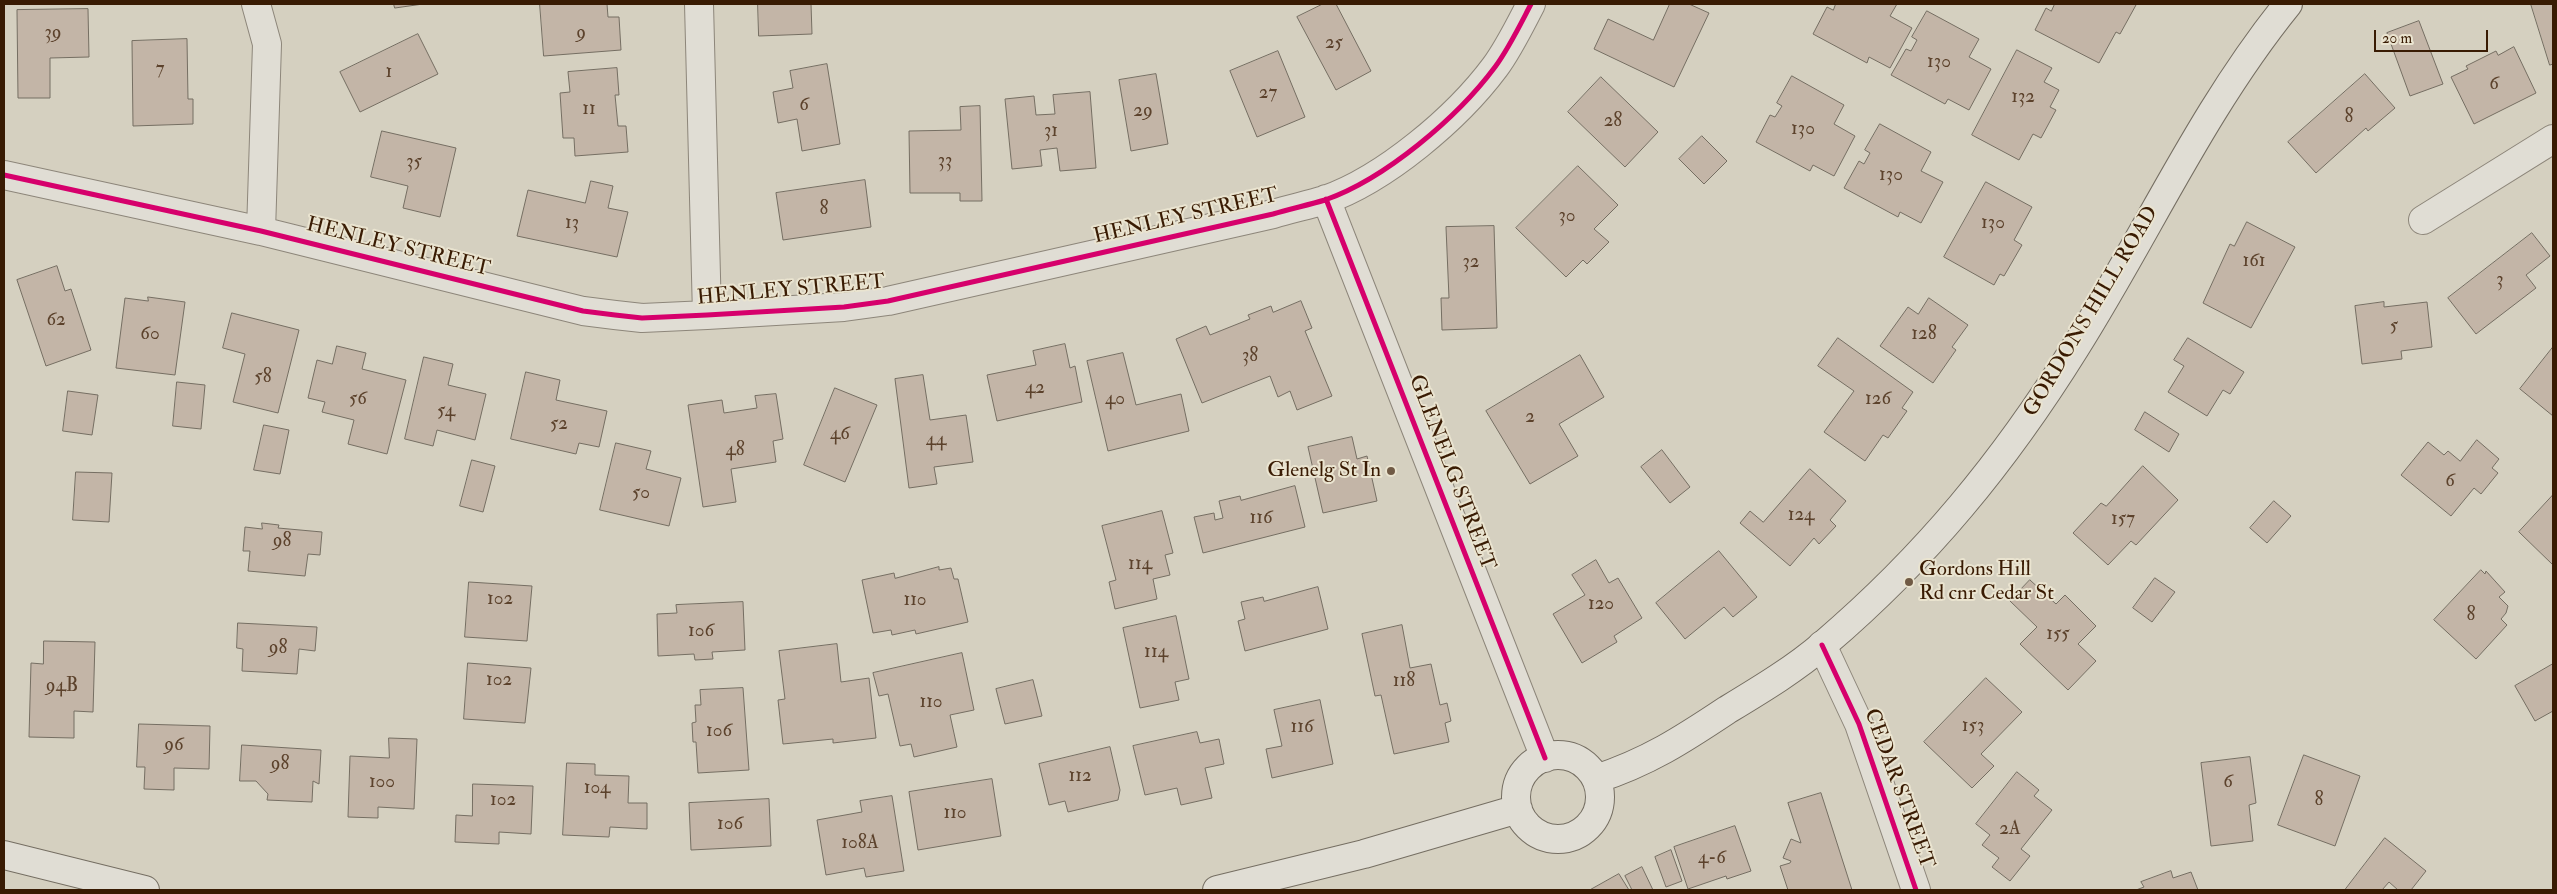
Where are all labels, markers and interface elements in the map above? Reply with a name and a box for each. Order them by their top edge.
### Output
scale bar [2377,20,2491,52]
house number: 39 [44,23,62,45]
house number: 9 [576,23,586,45]
text: 20 m [2382,29,2412,48]
house number: 25 [1325,33,1343,55]
house number: 130 [1927,52,1951,74]
house number: 7 [156,59,164,81]
house number: 1 [386,62,392,84]
house number: 6 [2489,74,2499,96]
house number: 27 [1259,83,1277,105]
house number: 132 [2011,87,2035,109]
house number: 6 [799,95,809,117]
house number: 11 [582,99,596,121]
house number: 29 [1133,101,1153,123]
house number: 8 [2345,107,2353,129]
house number: 28 [1604,111,1622,133]
house number: 130 [1791,119,1815,141]
house number: 31 [1044,121,1058,143]
house number: 33 [938,151,952,173]
house number: 35 [406,152,422,174]
house number: 130 [1879,165,1903,187]
street label: HENLEY STREET [1091,184,1281,250]
house number: 8 [820,199,828,221]
street label: GORDONS HILL ROAD [2019,202,2165,422]
house number: 30 [1558,206,1576,228]
street label: HENLEY STREET [304,213,492,283]
house number: 13 [565,213,579,235]
house number: 130 [1981,213,2005,235]
house number: 161 [2243,251,2265,273]
house number: 32 [1463,252,1479,274]
street label: HENLEY STREET [696,270,886,312]
house number: 3 [2496,270,2504,292]
house number: 62 [46,310,66,332]
house number: 5 [2390,316,2398,338]
house number: 60 [140,324,160,346]
house number: 128 [1911,324,1937,346]
house number: 38 [1242,346,1258,368]
house number: 58 [254,367,272,389]
street label: GLENELG STREET [1402,372,1500,574]
house number: 42 [1025,378,1045,400]
house number: 56 [349,389,367,411]
house number: 40 [1105,389,1125,411]
house number: 126 [1865,389,1891,411]
house number: 54 [437,401,455,423]
house number: 2 [1525,407,1535,429]
house number: 52 [550,414,568,436]
house number: 46 [830,424,850,446]
house number: 44 [926,430,946,452]
house number: 48 [725,440,745,462]
place label: Glenelg St In [1267,458,1381,484]
marker: Glenelg St In [1385,465,1397,477]
house number: 6 [2445,471,2455,493]
house number: 50 [632,483,650,505]
house number: 124 [1788,505,1814,527]
house number: 116 [1249,508,1273,530]
house number: 157 [2111,509,2135,531]
house number: 98 [273,531,291,553]
house number: 114 [1128,554,1152,576]
place label: Gordons Hill Rd cnr Cedar St [1919,557,2054,607]
marker: Gordons Hill Rd cnr Cedar St [1903,576,1915,588]
house number: 102 [487,589,513,611]
house number: 110 [903,590,927,612]
house number: 120 [1588,594,1614,616]
house number: 8 [2467,605,2475,627]
house number: 106 [688,621,714,643]
house number: 155 [2046,624,2070,646]
house number: 98 [269,638,287,660]
house number: 114 [1144,642,1168,664]
house number: 102 [486,670,512,692]
house number: 118 [1393,671,1415,693]
house number: 94B [46,676,78,698]
house number: 110 [919,692,943,714]
street label: CEDAR STREET [1857,706,1939,872]
house number: 153 [1962,716,1984,738]
house number: 116 [1290,717,1314,739]
house number: 106 [706,721,732,743]
house number: 96 [164,735,184,757]
house number: 98 [271,754,289,776]
house number: 112 [1068,766,1092,788]
house number: 100 [369,772,395,794]
house number: 6 [2223,772,2233,794]
house number: 104 [584,778,610,800]
house number: 102 [490,790,516,812]
house number: 8 [2315,790,2323,812]
house number: 110 [943,803,967,825]
house number: 106 [717,814,743,836]
house number: 2A [1999,819,2021,841]
house number: 108A [841,833,879,855]
house number: 4-6 [1698,848,1726,870]

